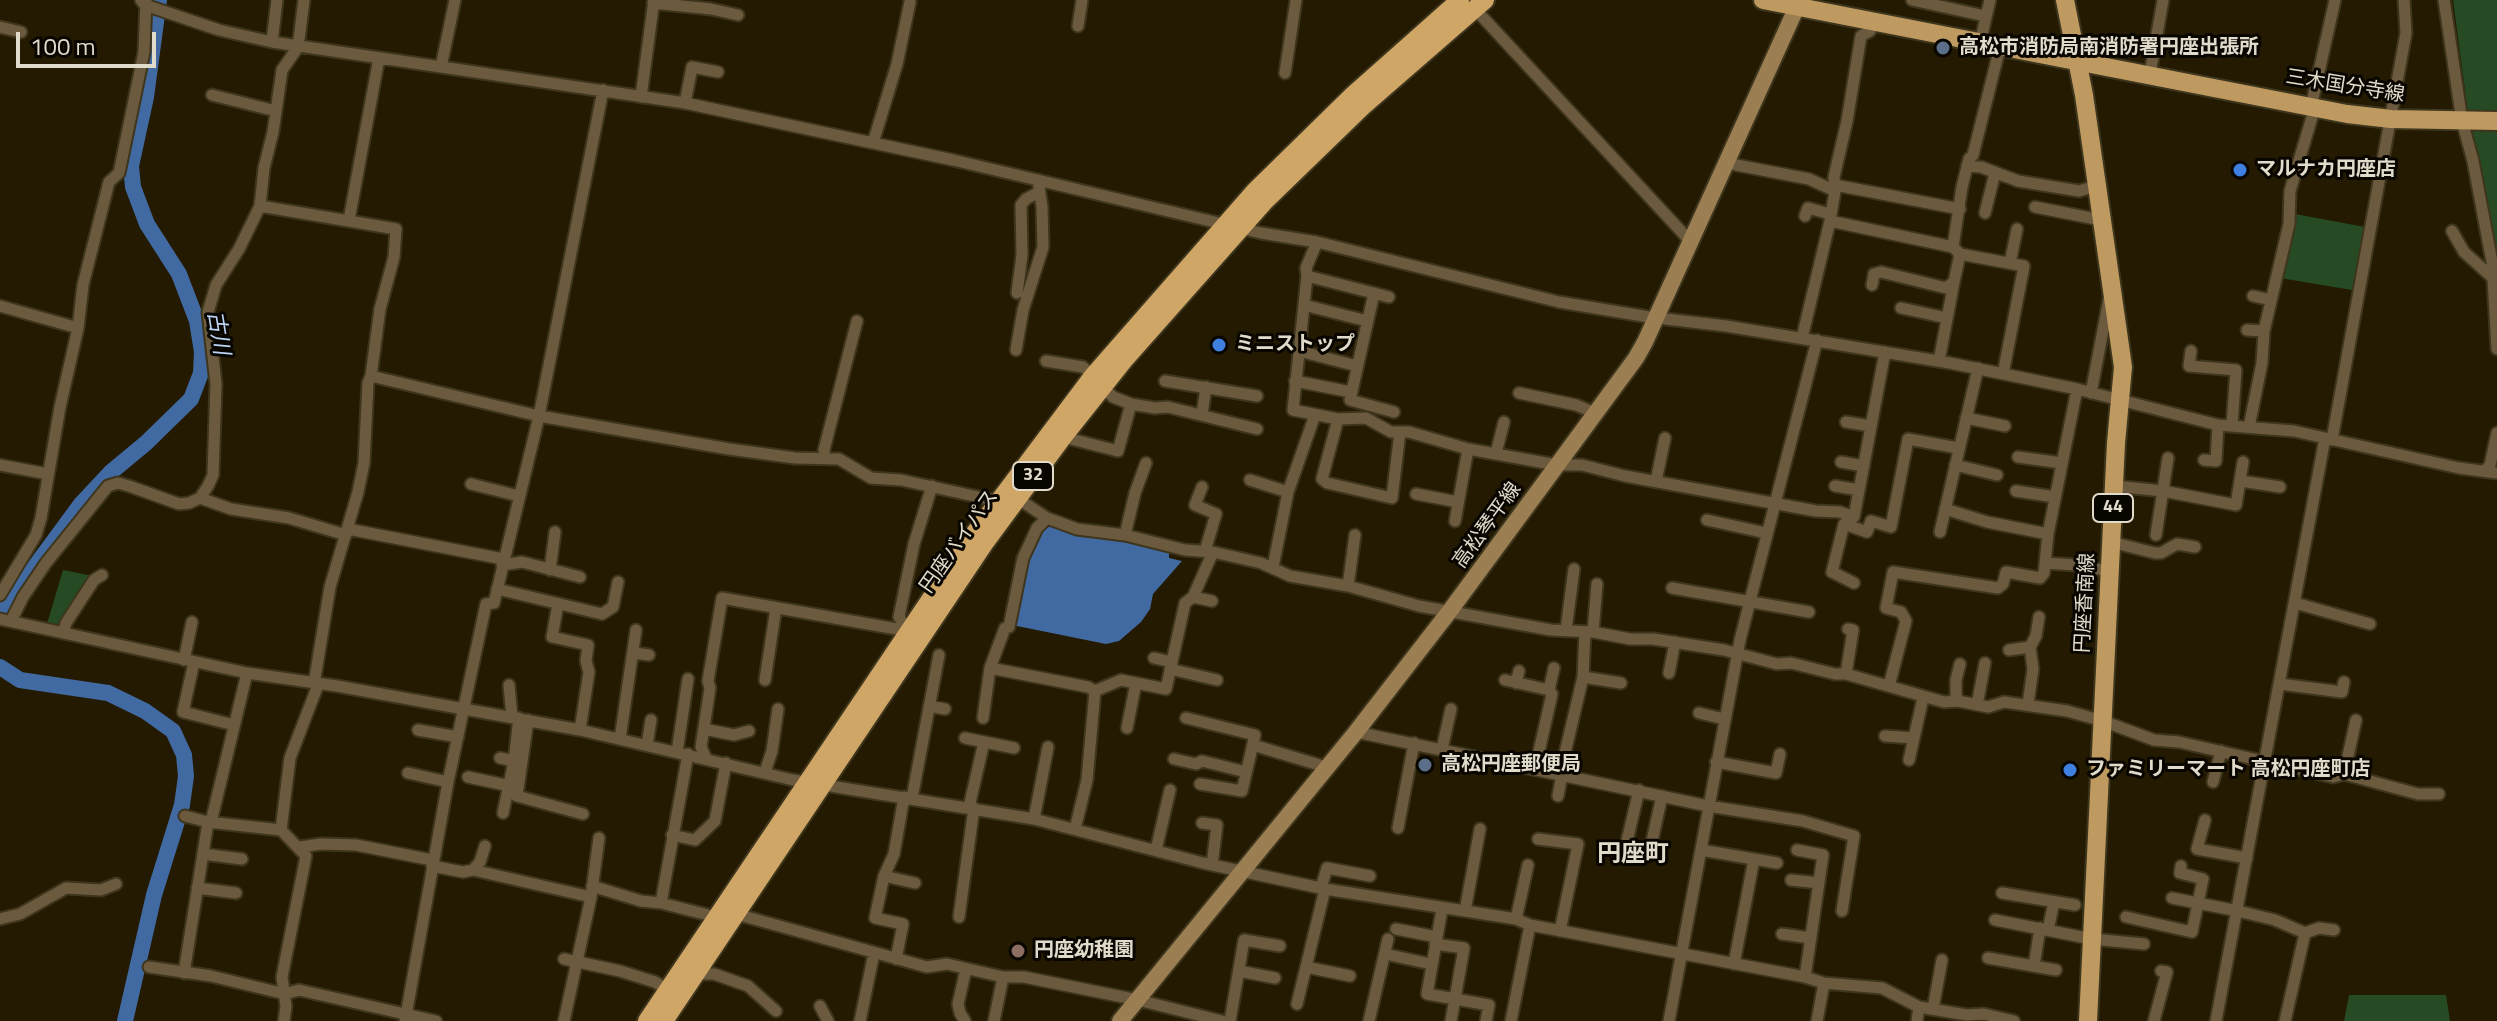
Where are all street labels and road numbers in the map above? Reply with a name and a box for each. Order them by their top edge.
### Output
street label: 三木国分寺線 [2284,66,2406,108]
road number: 32 [1013,462,1053,490]
street label: 高松琴平線 [1449,478,1527,574]
street label: 円座バイパス [916,486,1004,598]
road number: 44 [2093,494,2133,522]
street label: 円座香南線 [2071,552,2101,654]

